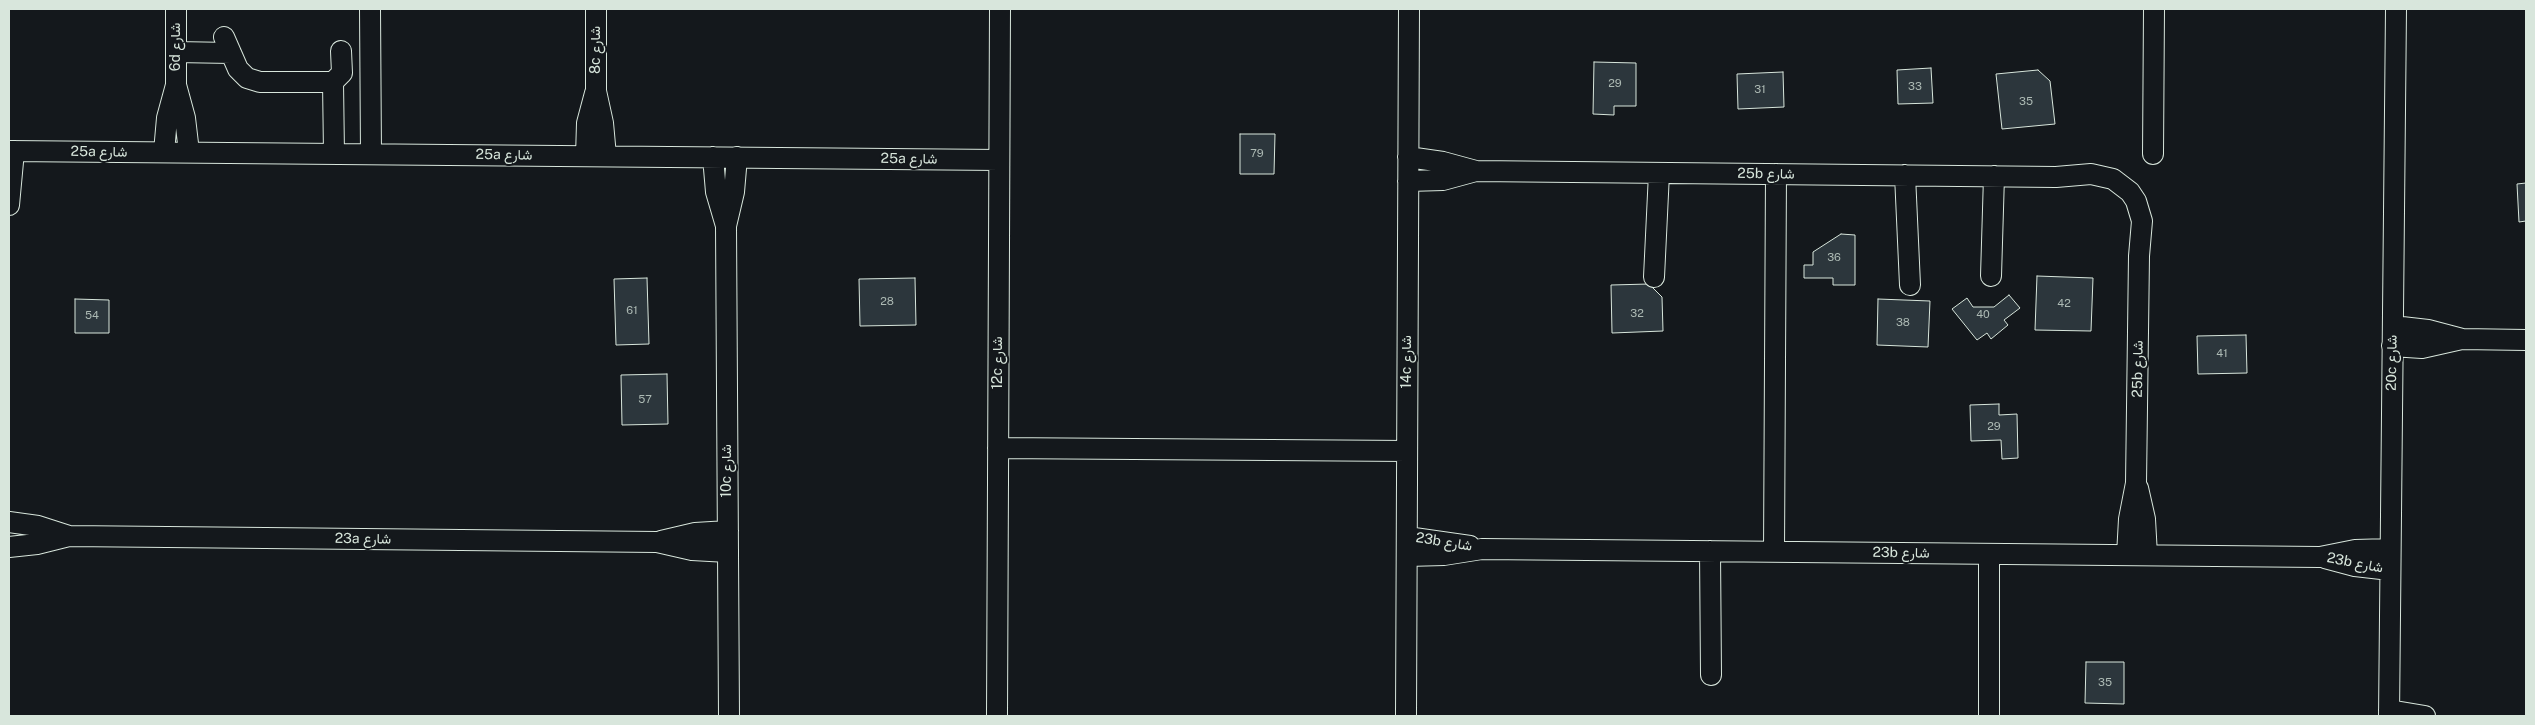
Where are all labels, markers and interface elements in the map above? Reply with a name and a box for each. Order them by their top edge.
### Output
street label: 6d شارع [168,23,184,71]
street label: 8c شارع [588,26,604,74]
house number: 29 [1608,77,1622,91]
house number: 33 [1908,80,1922,94]
house number: 31 [1754,83,1766,97]
house number: 35 [2019,95,2033,109]
street label: 25a شارع [71,143,127,161]
street label: 25a شارع [476,146,532,164]
house number: 79 [1250,147,1264,161]
street label: 25a شارع [881,150,937,168]
street label: 25b شارع [1737,165,1795,183]
house number: 36 [1827,251,1841,265]
house number: 28 [880,295,894,309]
house number: 42 [2057,297,2071,311]
house number: 61 [626,304,638,318]
house number: 32 [1630,307,1644,321]
house number: 40 [1976,308,1990,322]
house number: 54 [85,309,99,323]
house number: 38 [1896,316,1910,330]
street label: 14c شارع [1399,335,1415,389]
street label: 20c شارع [2383,335,2401,391]
street label: 12c شارع [990,336,1006,390]
street label: 25b شارع [2129,340,2147,398]
house number: 41 [2216,347,2228,361]
house number: 57 [638,393,652,407]
house number: 29 [1987,420,2001,434]
street label: 10c شارع [719,444,735,498]
street label: 23b شارع [1415,529,1473,555]
street label: 23a شارع [335,530,391,548]
street label: 23b شارع [1872,544,1930,562]
street label: 23b شارع [2325,549,2385,577]
house number: 35 [2098,676,2112,690]

